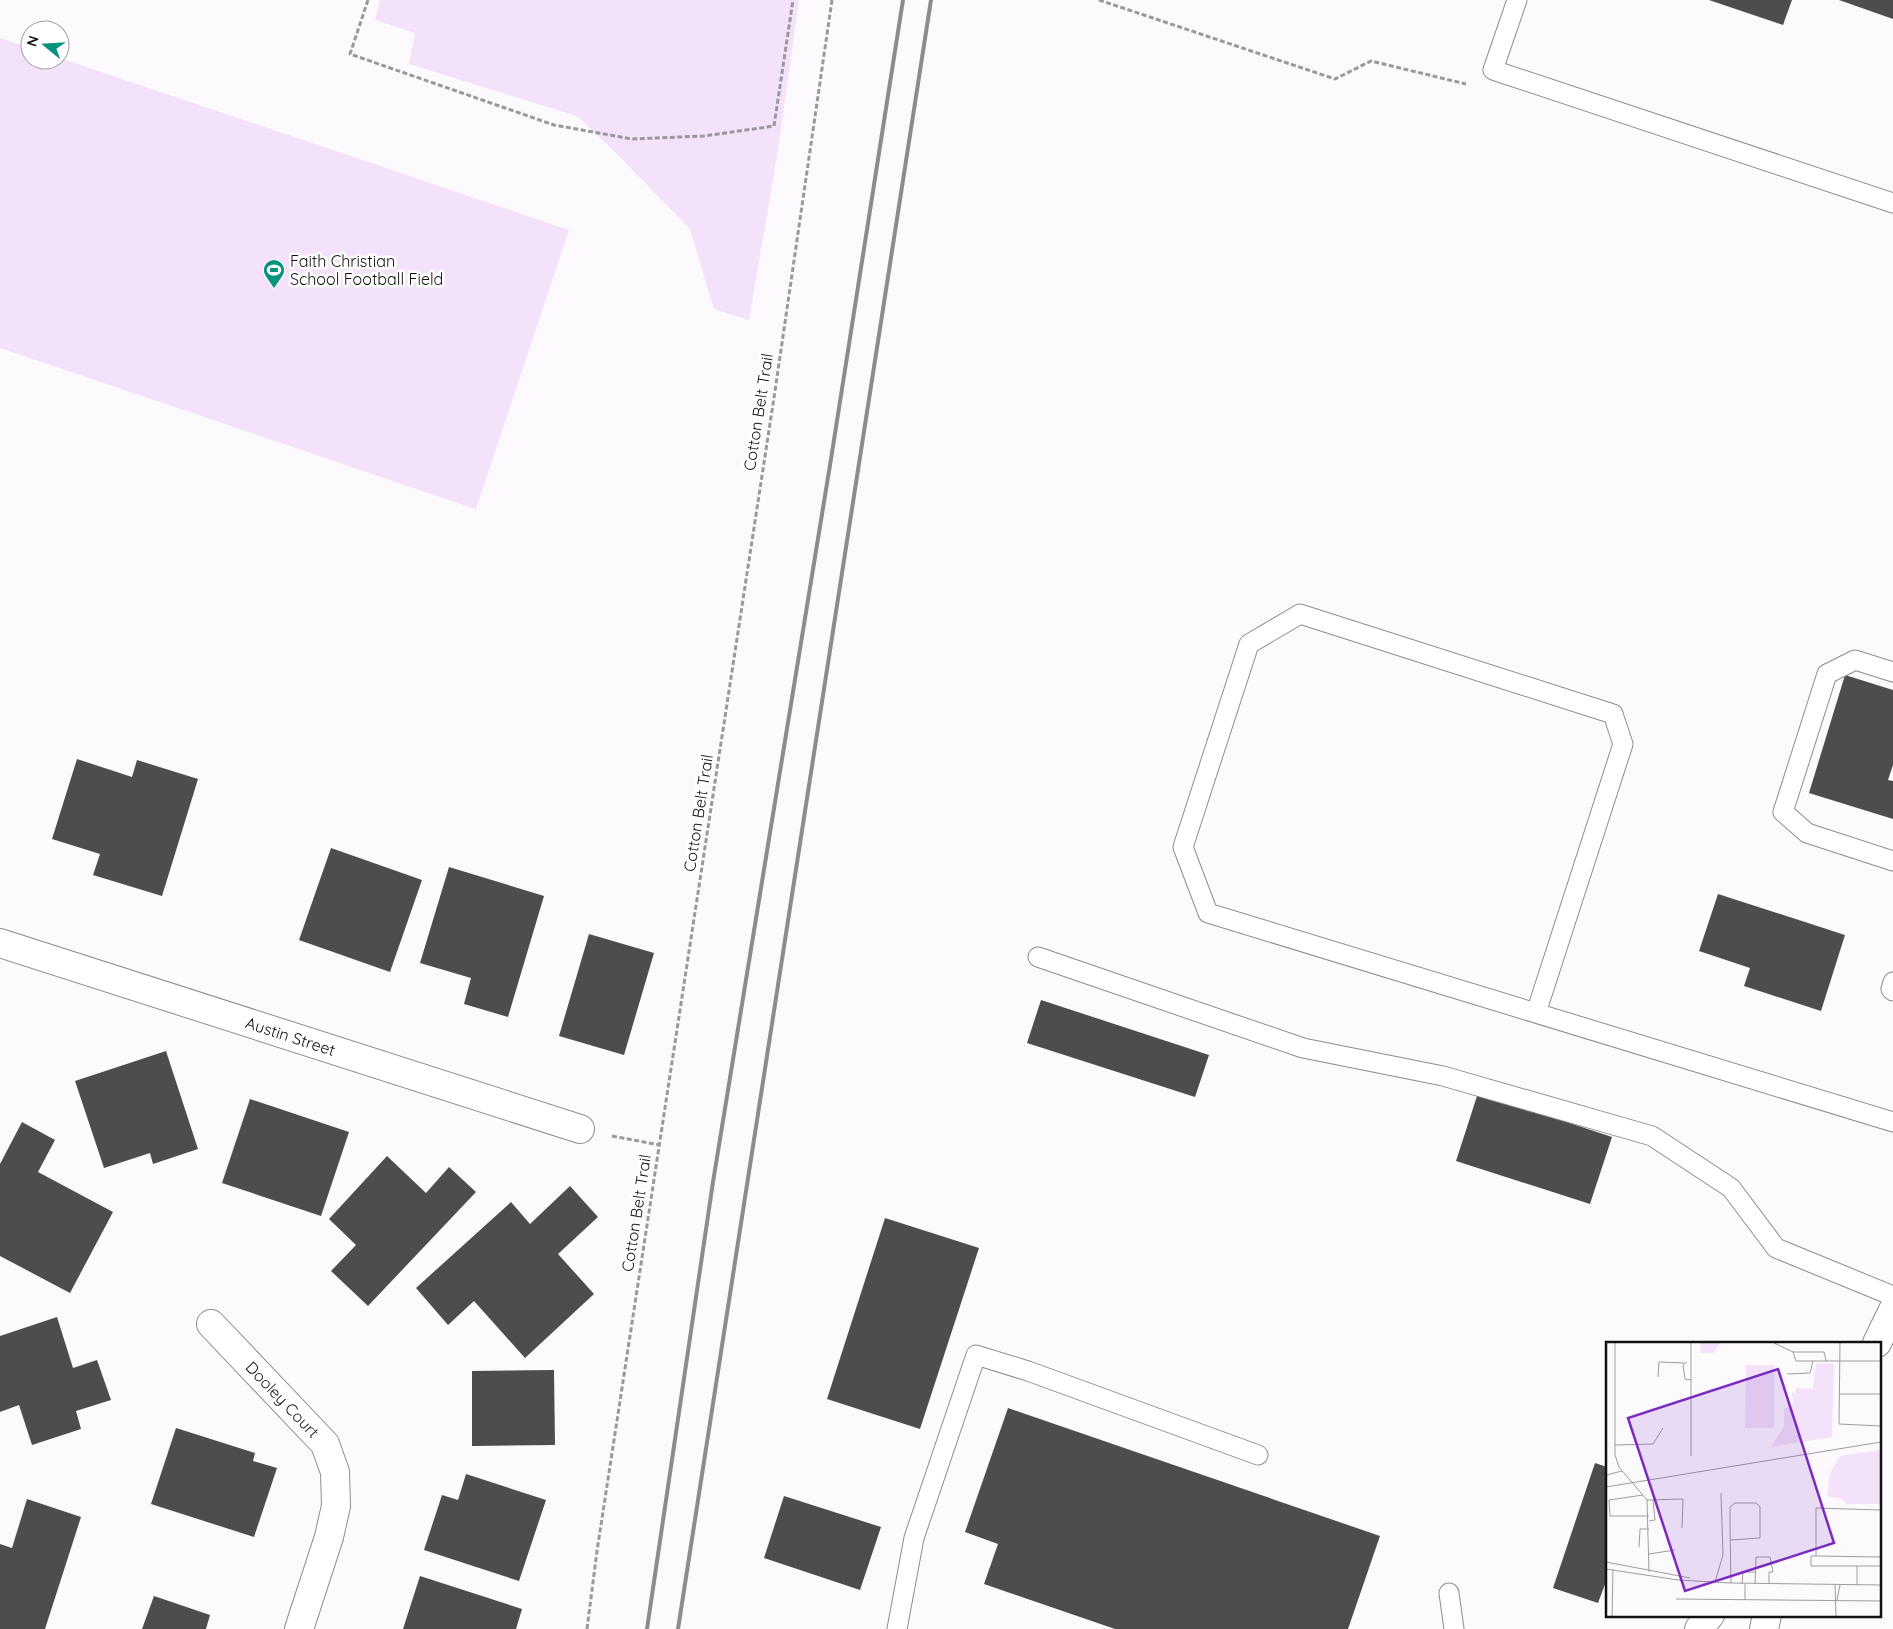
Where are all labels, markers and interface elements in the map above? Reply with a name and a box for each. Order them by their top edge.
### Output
north arrow [20,20,70,70]
text: N [22,33,43,49]
place label: Faith Christian School Football Field [290,251,443,289]
sports icon: Faith Christian School Football Field [262,258,286,289]
street label: Cotton Belt Trail [739,352,777,472]
street label: Cotton Belt Trail [679,753,717,873]
street label: Austin Street [243,1012,338,1060]
street label: Cotton Belt Trail [617,1153,655,1273]
inset map [1606,1342,1880,1616]
street label: Dooley Court [242,1357,324,1442]

